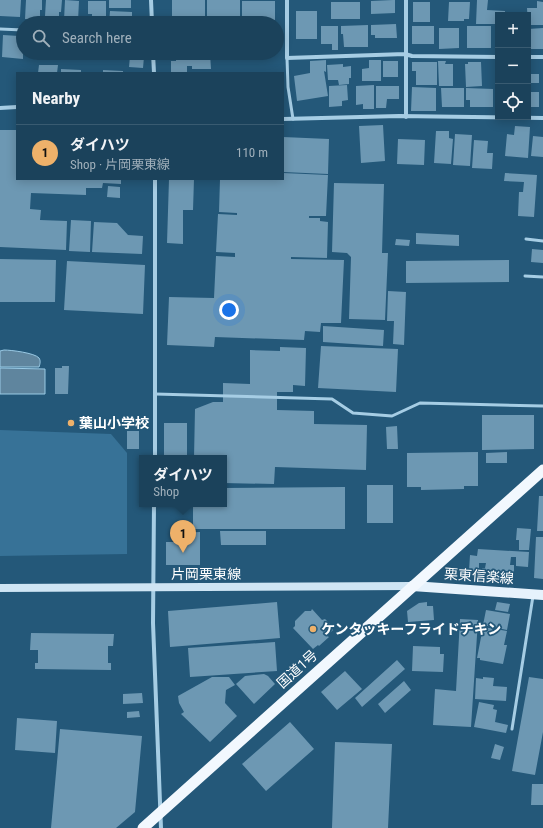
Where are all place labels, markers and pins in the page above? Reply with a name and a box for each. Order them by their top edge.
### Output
place label: 葉山小学校 [79,415,149,431]
marker: 葉山小学校 [66,418,76,428]
pin: 1 [170,520,196,553]
place label: ケンタッキーフライドチキン [321,621,501,637]
marker: ケンタッキーフライドチキン [308,624,318,634]

